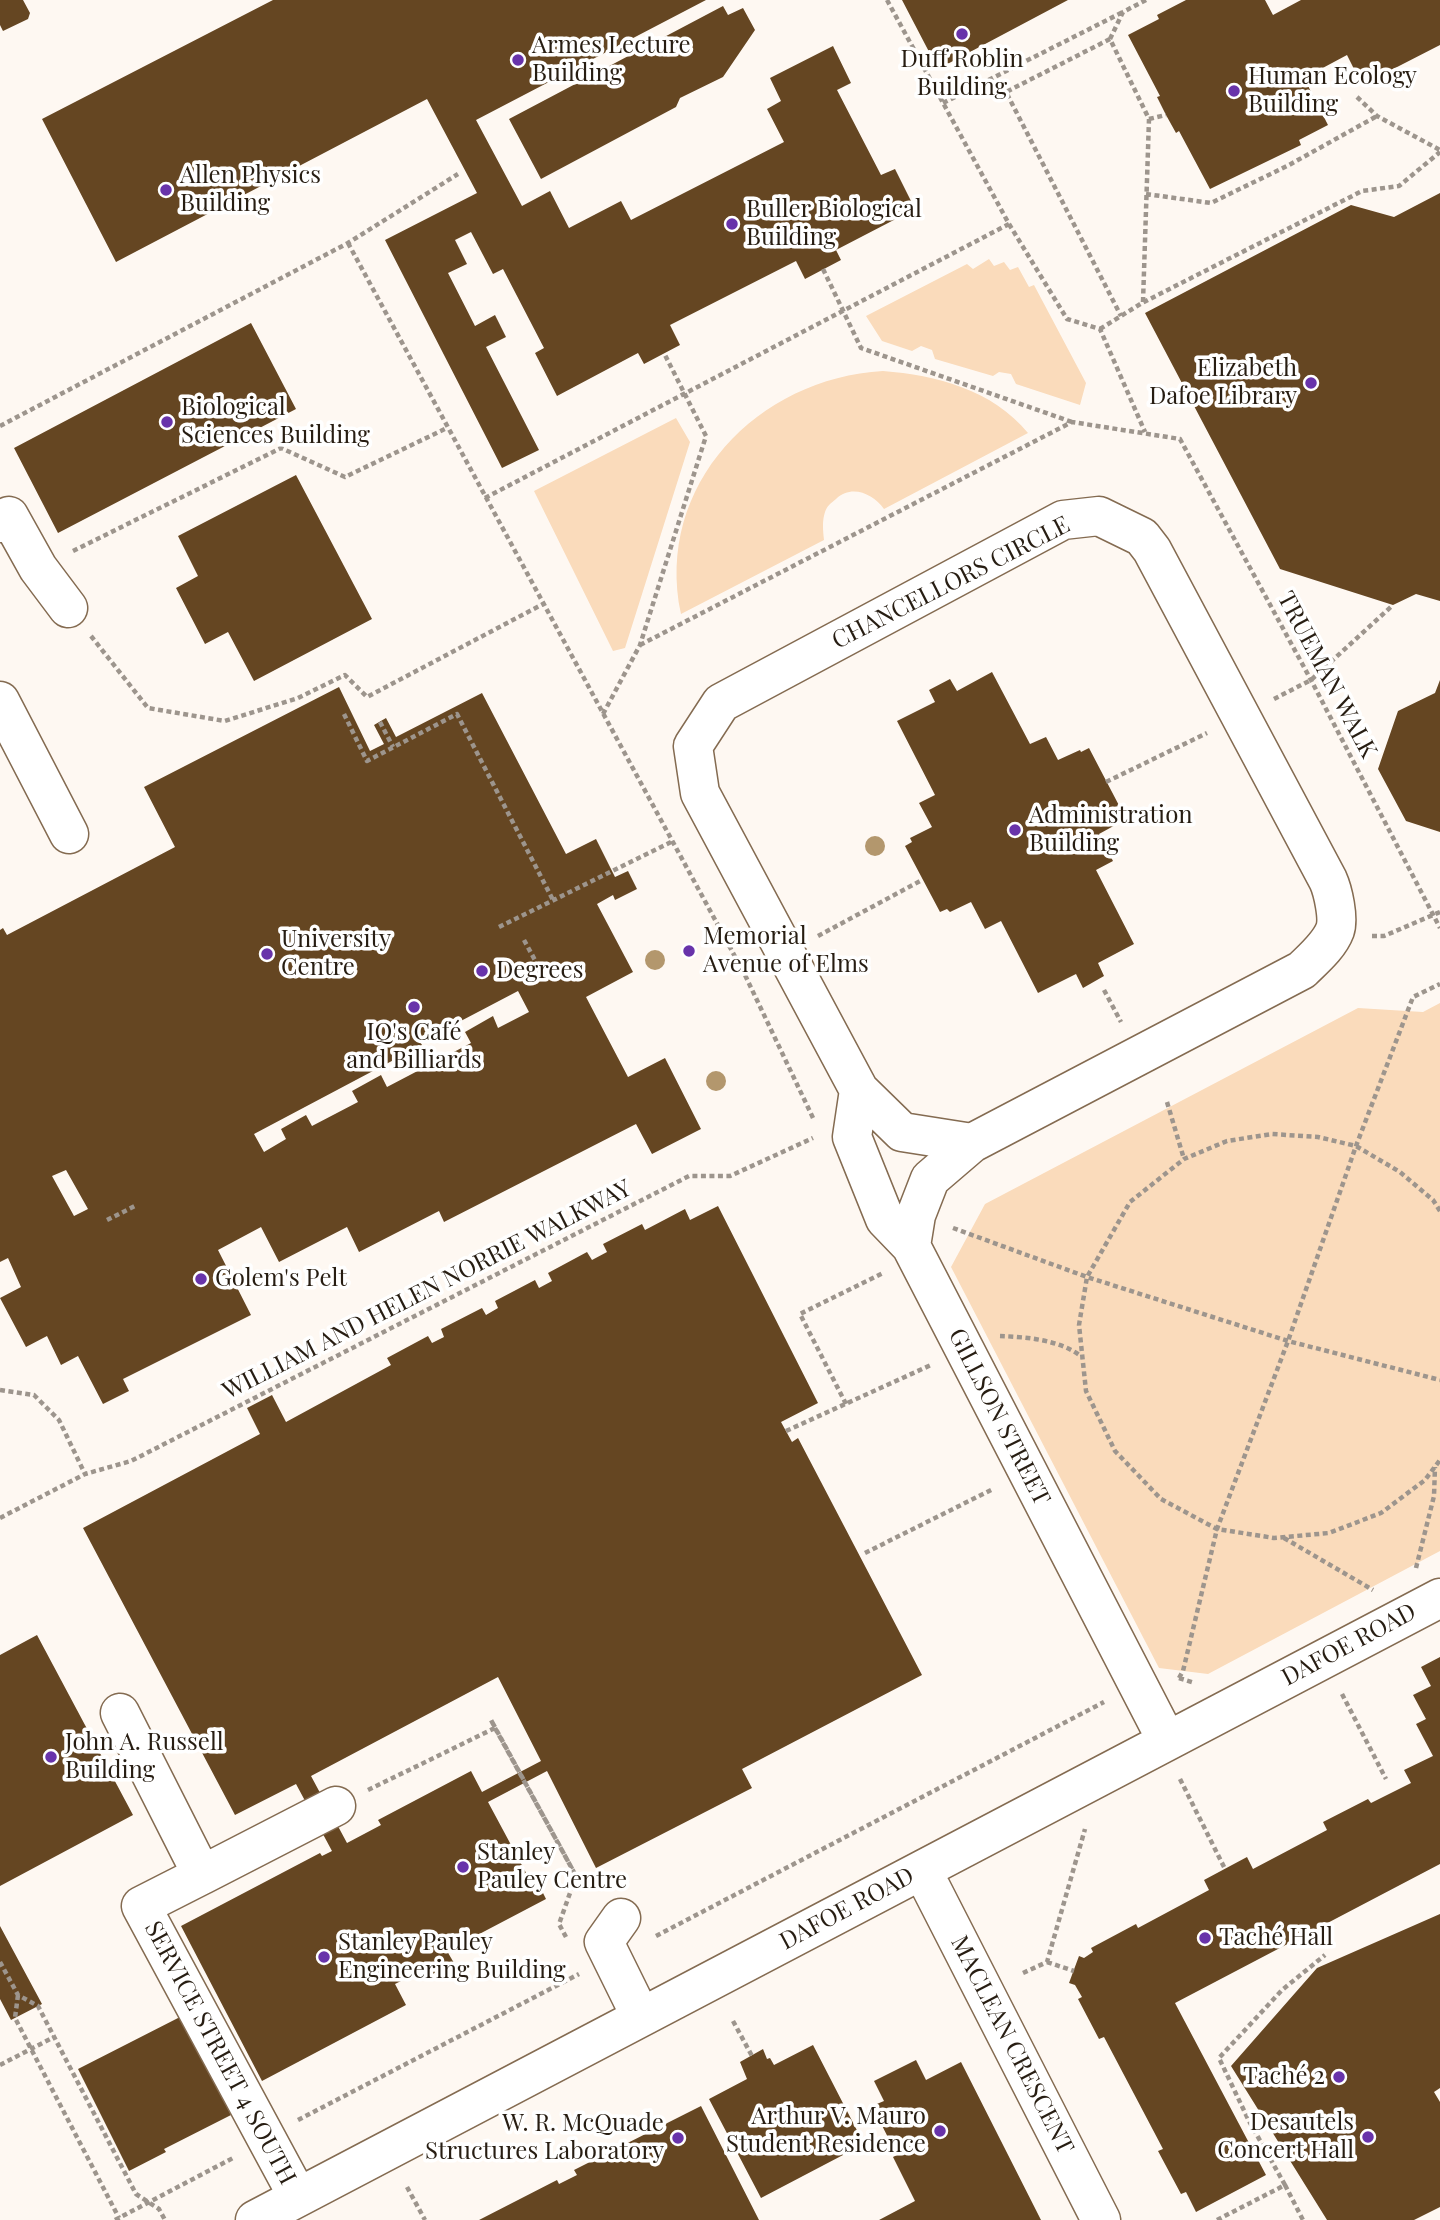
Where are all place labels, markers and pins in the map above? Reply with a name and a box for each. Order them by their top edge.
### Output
marker: Duff Roblin Building [954,26,970,42]
place label: Armes Lecture Building [532,32,691,88]
place label: Duff Roblin Building [900,46,1024,102]
marker: Armes Lecture Building [510,52,526,68]
place label: Human Ecology Building [1248,63,1417,119]
marker: Human Ecology Building [1226,83,1242,99]
place label: Allen Physics Building [180,162,321,218]
marker: Allen Physics Building [158,182,174,198]
place label: Buller Biological Building [746,196,922,252]
marker: Buller Biological Building [724,216,740,232]
place label: Elizabeth Dafoe Library [1149,355,1297,411]
marker: Elizabeth Dafoe Library [1303,375,1319,391]
place label: Biological Sciences Building [181,394,370,450]
marker: Biological Sciences Building [159,414,175,430]
place label: Administration Building [1029,802,1193,858]
marker: Administration Building [1007,822,1023,838]
place label: Memorial Avenue of Elms [703,923,869,979]
place label: University Centre [281,926,391,982]
marker: Memorial Avenue of Elms [681,943,697,959]
marker: University Centre [259,946,275,962]
place label: Degrees [496,957,583,985]
marker: Degrees [474,963,490,979]
marker: IQ's Café and Billiards [406,999,422,1015]
place label: IQ's Café and Billiards [346,1019,482,1075]
place label: Golem's Pelt [215,1265,347,1293]
marker: Golem's Pelt [193,1271,209,1287]
place label: John A. Russell Building [65,1729,224,1785]
marker: John A. Russell Building [43,1749,59,1765]
place label: Stanley Pauley Centre [477,1839,627,1895]
marker: Stanley Pauley Centre [455,1859,471,1875]
place label: Taché Hall [1219,1924,1333,1952]
place label: Stanley Pauley Engineering Building [338,1929,566,1985]
marker: Taché Hall [1197,1930,1213,1946]
marker: Stanley Pauley Engineering Building [316,1949,332,1965]
place label: Taché 2 [1243,2063,1325,2091]
marker: Taché 2 [1331,2069,1347,2085]
place label: Arthur V. Mauro Student Residence [726,2103,926,2159]
place label: Desautels Concert Hall [1217,2109,1354,2165]
place label: W. R. McQuade Structures Laboratory [425,2110,664,2166]
marker: Arthur V. Mauro Student Residence [932,2123,948,2139]
marker: Desautels Concert Hall [1360,2129,1376,2145]
marker: W. R. McQuade Structures Laboratory [670,2130,686,2146]

